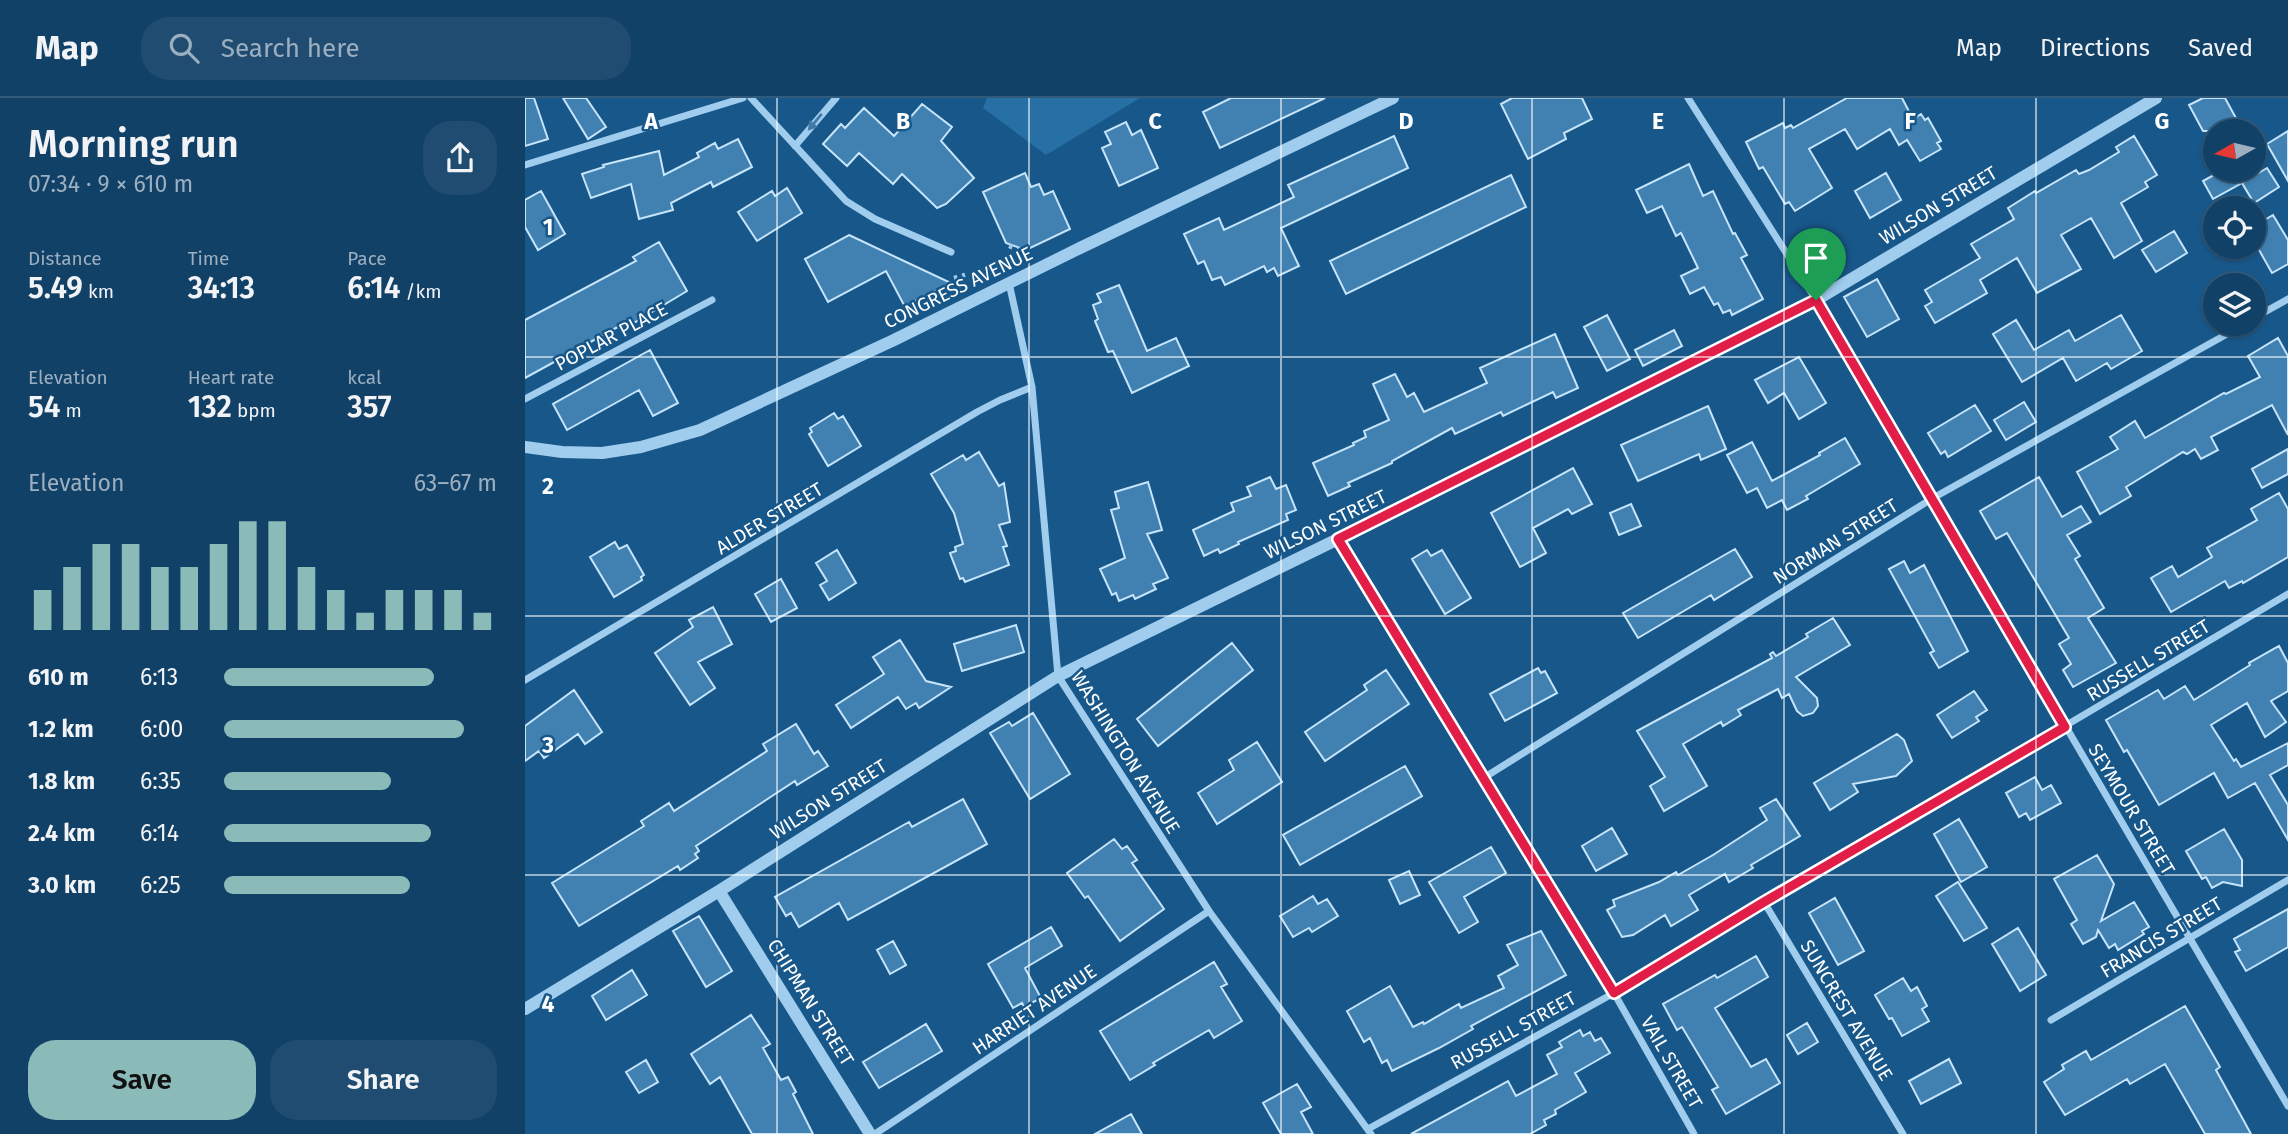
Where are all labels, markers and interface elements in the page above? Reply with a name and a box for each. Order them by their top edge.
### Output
search box [141,17,631,80]
text: Map [35,28,99,68]
icon: search [165,29,203,67]
text: Search here [221,33,360,64]
text: Map [1956,34,2002,62]
text: Directions [2040,34,2150,62]
text: Saved [2188,34,2253,62]
text: A [643,107,658,135]
text: B [896,107,910,135]
text: C [1148,107,1162,135]
text: D [1399,107,1414,135]
text: E [1652,107,1664,135]
text: F [1904,107,1916,135]
text: G [2155,107,2169,135]
one-way arrow [807,113,823,131]
north arrow [2203,119,2266,182]
map controls [2203,119,2266,336]
text: Morning run [28,121,239,167]
button: share [423,121,497,195]
street label: WILSON STREET [1875,161,2002,250]
text: 07:34 · 9 × 610 m [28,170,193,198]
button: locate [2203,196,2266,259]
text: 1 [543,213,553,241]
pin [1786,228,1846,300]
icon: arrive [1797,239,1835,277]
street label: CONGRESS AVENUE [880,242,1036,333]
text: Distance [28,247,102,270]
text: Time [188,247,229,270]
text: Pace [347,247,387,270]
text: 5.49 [28,270,83,306]
text: 34:13 [188,270,255,306]
text: 6:14 [347,270,401,306]
button: layers [2203,273,2266,336]
text: km [83,280,114,303]
text: /km [401,280,442,303]
street label: POPLAR PLACE [551,297,671,376]
text: Elevation [28,366,108,389]
text: Heart rate [188,366,274,389]
text: kcal [347,366,382,389]
text: 54 [28,389,61,425]
text: 132 [188,389,232,425]
text: 357 [347,389,392,425]
text: m [61,399,82,422]
text: bpm [232,399,276,422]
text: Elevation [28,469,124,497]
text: 63–67 m [414,469,497,497]
text: 2 [542,472,554,500]
street label: ALDER STREET [712,477,827,559]
street label: WILSON STREET [1260,485,1390,564]
street label: NORMAN STREET [1769,494,1902,589]
street label: RUSSELL STREET [2082,614,2214,706]
text: 610 m [28,663,89,691]
text: 6:13 [140,663,178,691]
street label: WASHINGTON AVENUE [1066,667,1185,838]
text: 1.2 km [28,715,94,743]
text: 6:00 [140,715,183,743]
text: 3 [541,731,554,759]
street label: SEYMOUR STREET [2083,740,2180,879]
street label: WILSON STREET [766,754,891,845]
text: 1.8 km [28,767,95,795]
text: 6:35 [140,767,181,795]
text: 2.4 km [28,819,95,847]
text: 6:14 [140,819,179,847]
text: 3.0 km [28,871,96,899]
text: 6:25 [140,871,181,899]
street label: FRANCIS STREET [2096,892,2226,983]
street label: CHIPMAN STREET [762,935,859,1070]
street label: SUNCREST AVENUE [1796,936,1898,1085]
street label: HARRIET AVENUE [968,959,1101,1059]
street label: RUSSELL STREET [1447,986,1580,1074]
text: 4 [542,990,555,1018]
street label: VAIL STREET [1636,1012,1707,1113]
button: Save [28,1040,256,1120]
button: Share [270,1040,497,1120]

